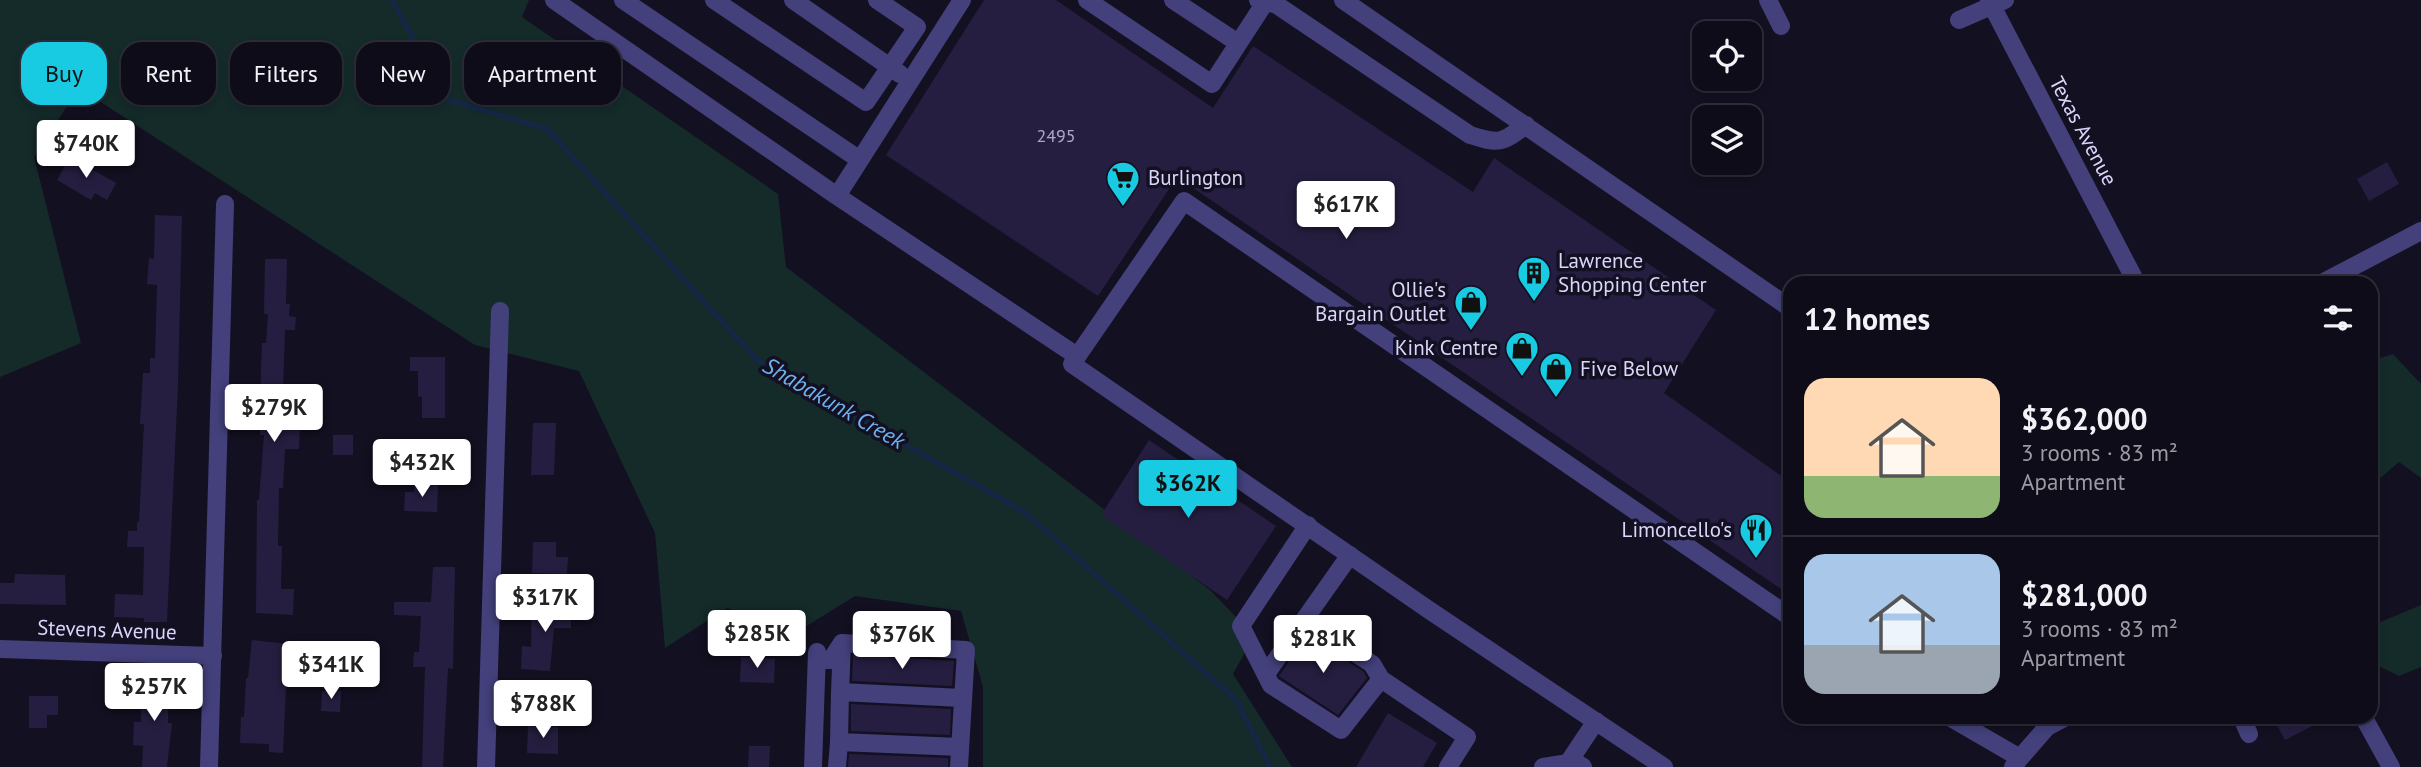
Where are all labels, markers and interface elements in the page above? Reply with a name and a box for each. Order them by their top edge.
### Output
map controls [1692,21,1762,175]
button: locate [1692,21,1762,91]
chip: Buy [21,42,107,105]
chip: Rent [121,42,216,105]
chip: Filters [230,42,342,105]
chip: New [356,42,450,105]
chip: Apartment [464,42,621,105]
street label: Texas Avenue [2043,72,2123,190]
button: layers [1692,105,1762,175]
pin: $740K [37,120,135,180]
house number: 2495 [1036,124,1076,147]
text: $740K [53,128,119,157]
supermarket icon: Burlington [1104,159,1142,208]
place label: Burlington [1148,164,1243,191]
pin: $617K [1297,182,1395,241]
text: $617K [1313,189,1379,218]
place label: Lawrence Shopping Center [1558,247,1707,298]
building icon: Lawrence Shopping Center [1515,254,1553,303]
place label: Ollie's Bargain Outlet [1315,276,1446,327]
shop icon: Ollie's Bargain Outlet [1452,283,1490,332]
text: 12 homes [1804,299,1930,338]
icon: filters [2319,299,2357,337]
shop icon: Kink Centre [1503,329,1541,378]
place label: Kink Centre [1395,334,1498,361]
water label: Shabakunk Creek [758,350,912,456]
shop icon: Five Below [1537,350,1575,399]
place label: Five Below [1580,355,1679,382]
pin: $279K [225,384,323,444]
text: $279K [241,392,307,421]
text: $362,000 [2021,399,2148,438]
icon: home [1860,406,1944,490]
text: 3 rooms · 83 m² [2021,438,2178,467]
pin: $432K [373,440,471,499]
text: $432K [389,447,455,476]
pin: $362K [1139,461,1237,520]
text: Apartment [2021,467,2125,496]
text: $362K [1155,468,1221,497]
restaurant icon: Limoncello's [1737,511,1775,560]
place label: Limoncello's [1622,516,1732,543]
pin: $317K [496,574,594,634]
text: $281,000 [2021,575,2148,614]
text: $317K [512,582,578,611]
icon: home [1860,582,1944,666]
pin: $285K [708,610,806,670]
pin: $376K [853,612,951,671]
street label: Stevens Avenue [37,614,177,645]
text: 3 rooms · 83 m² [2021,614,2178,643]
pin: $281K [1274,616,1372,675]
text: $285K [724,618,790,647]
text: $376K [869,619,935,648]
text: $281K [1290,623,1356,652]
pin: $341K [282,642,380,701]
text: Apartment [2021,643,2125,672]
text: $341K [298,649,364,678]
pin: $257K [105,664,203,723]
text: $257K [121,671,187,700]
pin: $788K [494,680,592,740]
text: $788K [510,688,576,717]

